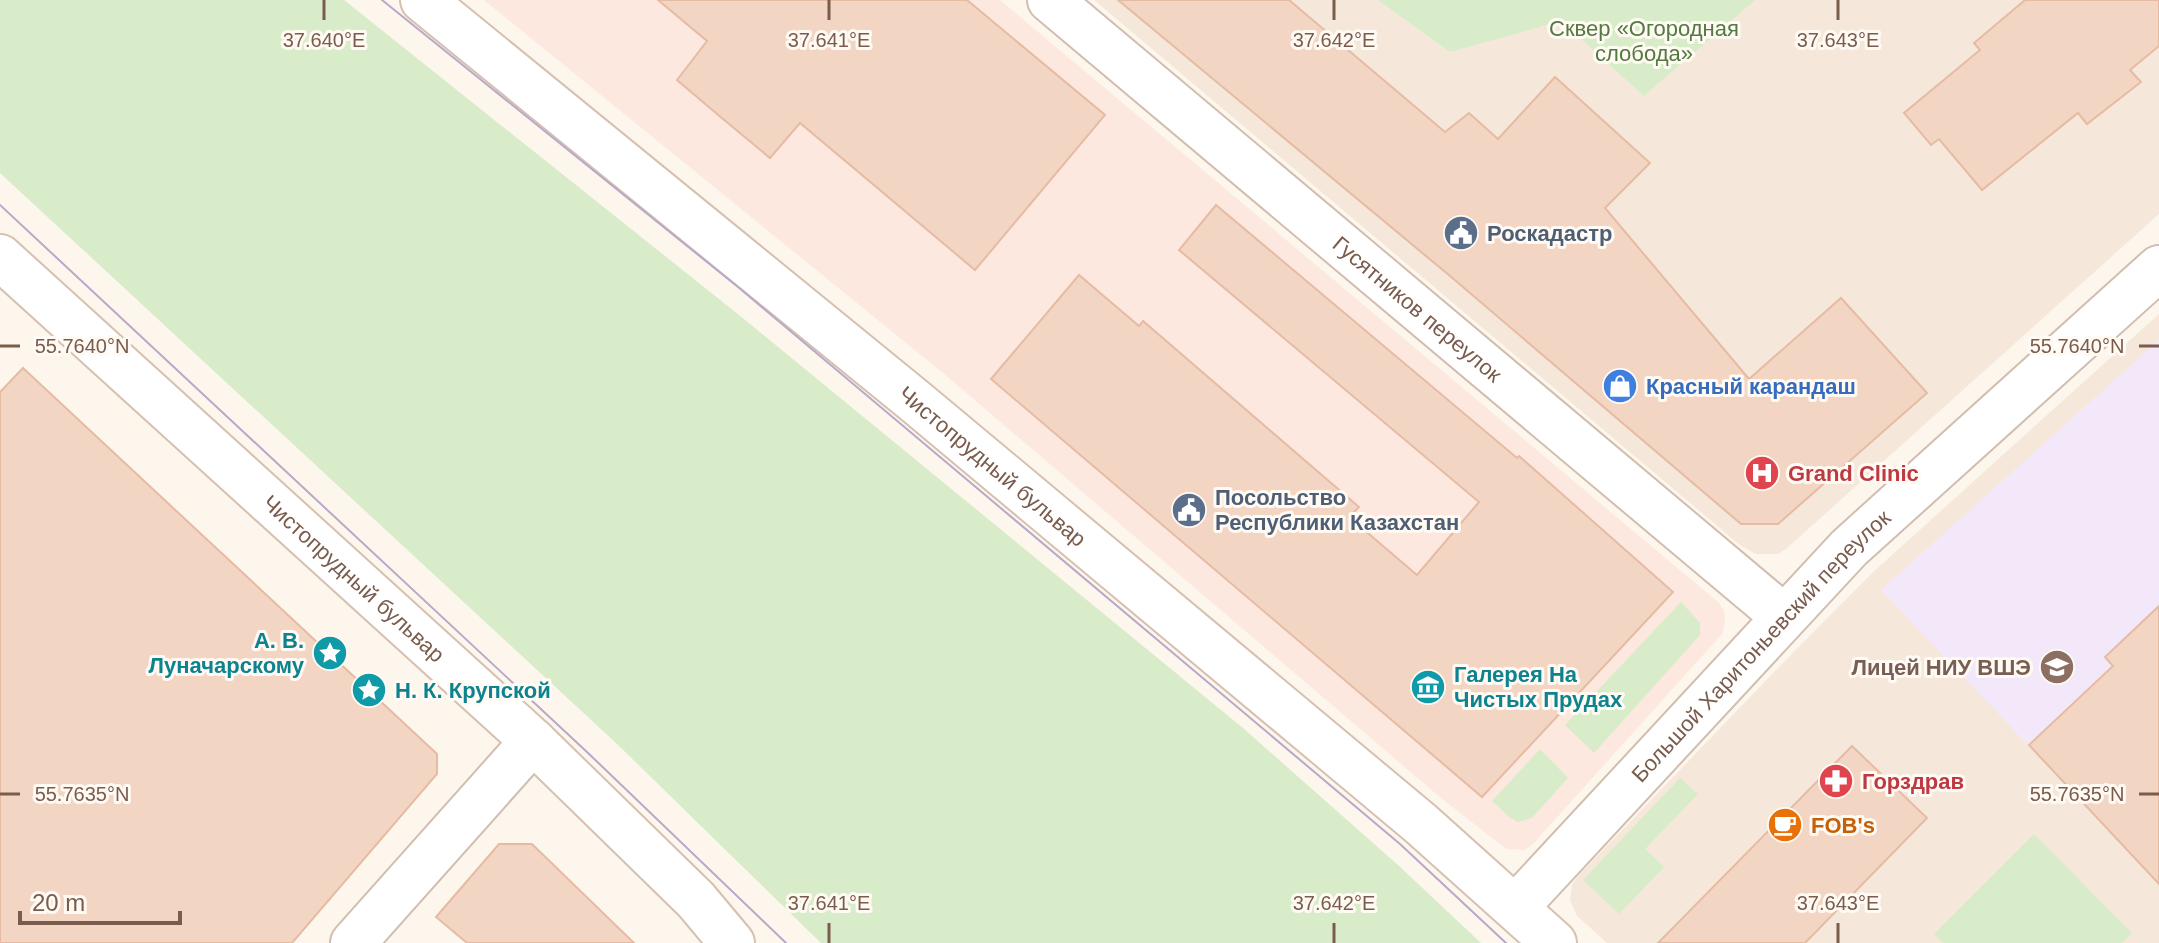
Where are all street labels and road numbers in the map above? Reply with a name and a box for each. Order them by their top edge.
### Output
street label: Гусятников переулок [1328,231,1507,387]
street label: Чистопрудный бульвар [894,381,1091,552]
street label: Чистопрудный бульвар [258,490,449,667]
street label: Большой Харитоньевский переулок [1627,505,1896,787]

